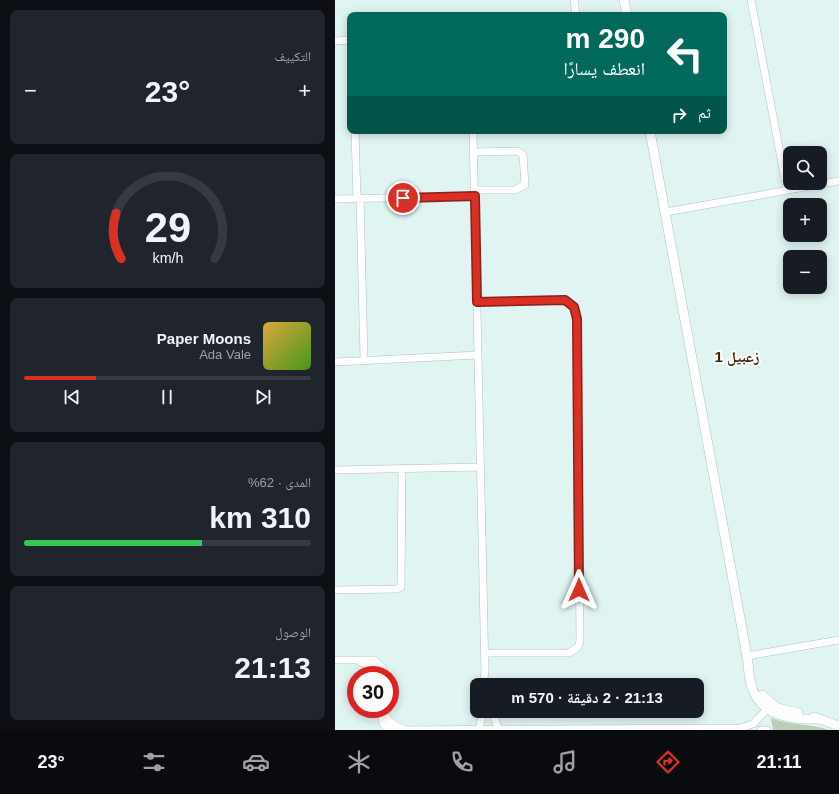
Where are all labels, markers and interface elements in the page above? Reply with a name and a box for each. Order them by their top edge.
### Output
text: 290 m [566,23,645,54]
icon: left [659,28,711,80]
text: التكييف [275,49,311,64]
text: انعطف يسارًا [563,59,645,79]
text: 23° [145,75,190,108]
text: − [24,78,37,103]
text: + [298,78,311,103]
icon: right [668,104,690,126]
text: ثم [698,104,711,121]
map controls [783,146,827,294]
button: search [783,146,827,190]
pin [386,181,420,215]
icon: arrive [392,187,414,209]
button: + [783,198,827,242]
text: 29 [144,204,191,251]
text: km/h [152,250,183,266]
button: − [783,250,827,294]
text: Paper Moons [157,330,251,347]
text: Ada Vale [199,347,251,362]
district label: زعبيل 1 [715,348,760,366]
icon: previous [61,386,83,408]
icon: pause [156,386,178,408]
icon: next [252,386,274,408]
text: المدى · 62% [248,475,311,490]
text: 310 km [209,501,311,534]
position arrow [558,569,600,611]
text: الوصول [275,625,311,640]
text: 21:13 [234,651,311,684]
speed limit sign: 30 [347,666,399,718]
text: 21:13 · 2 دقيقة · 570 m [511,689,663,706]
icon: filters [140,748,168,776]
icon: car [242,748,270,776]
icon: climate [345,748,373,776]
icon: phone [448,748,476,776]
icon: music [551,748,579,776]
icon: directions [654,748,682,776]
text: 23° [38,752,65,772]
text: 21:11 [757,752,802,772]

